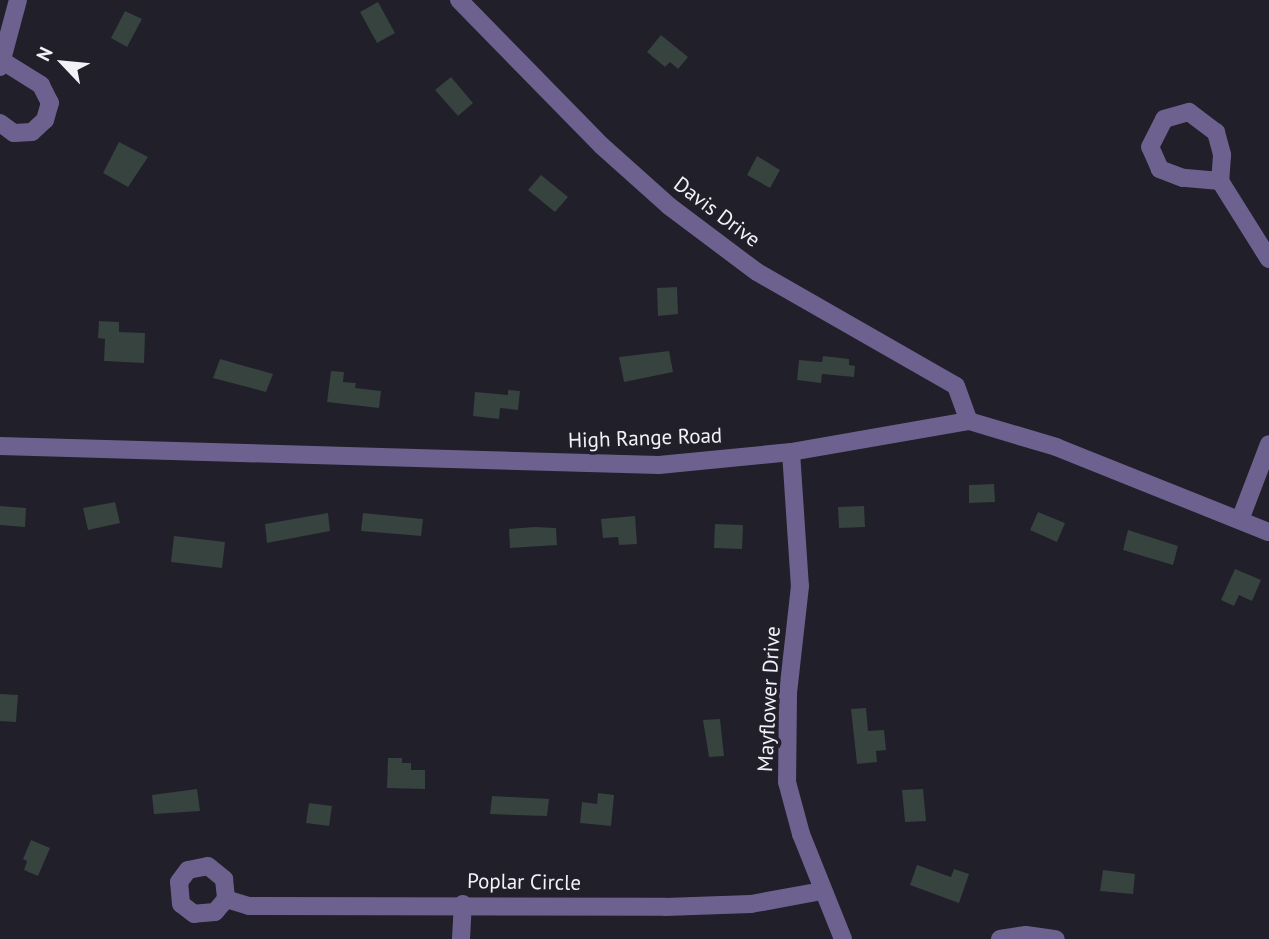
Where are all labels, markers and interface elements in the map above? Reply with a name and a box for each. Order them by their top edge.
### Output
north arrow [28,28,98,98]
text: N [31,43,58,65]
street label: Davis Drive [669,171,765,253]
street label: High Range Road [567,423,723,453]
street label: Mayflower Drive [753,626,785,772]
street label: Poplar Circle [467,868,581,896]

